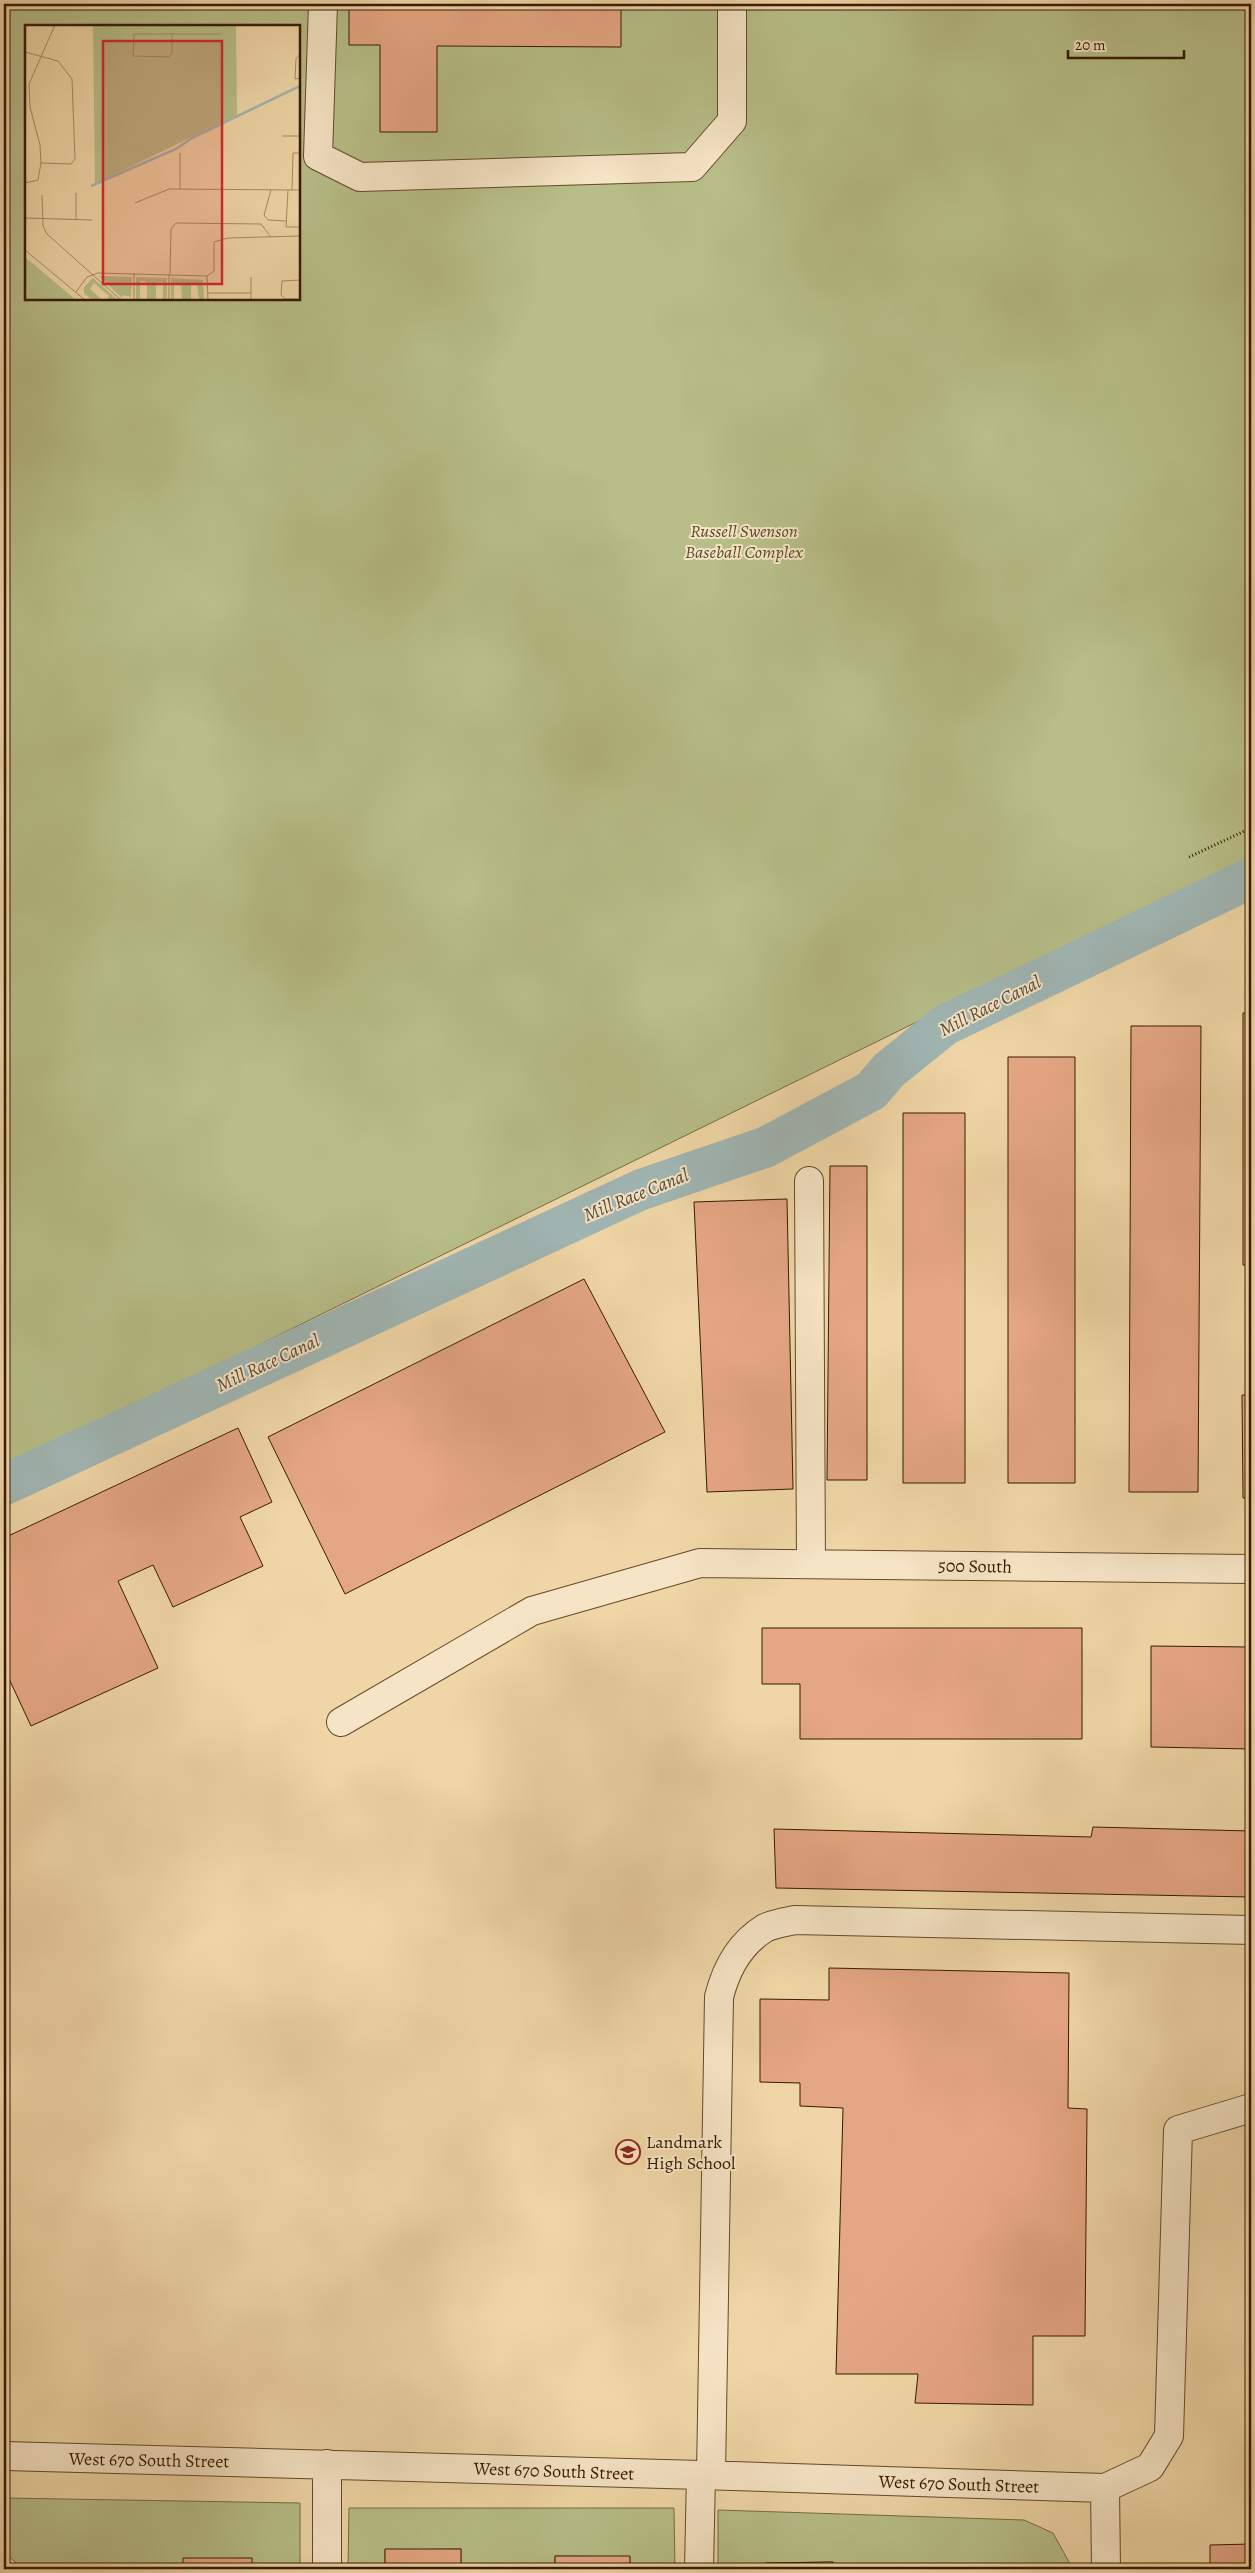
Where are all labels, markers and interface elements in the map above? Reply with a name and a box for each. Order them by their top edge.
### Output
inset map [25,25,300,300]
scale bar [1068,28,1184,60]
text: 20 m [1075,35,1106,55]
park label: Russell Swenson Baseball Complex [685,519,804,564]
water label: Mill Race Canal [935,969,1046,1043]
water label: Mill Race Canal [580,1162,693,1228]
water label: Mill Race Canal [212,1328,324,1398]
street label: 500 South [938,1553,1013,1579]
place label: Landmark High School [646,2130,736,2175]
school or university icon: Landmark High School [615,2139,641,2165]
street label: West 670 South Street [68,2447,230,2473]
street label: West 670 South Street [472,2456,635,2486]
street label: West 670 South Street [877,2469,1040,2499]

